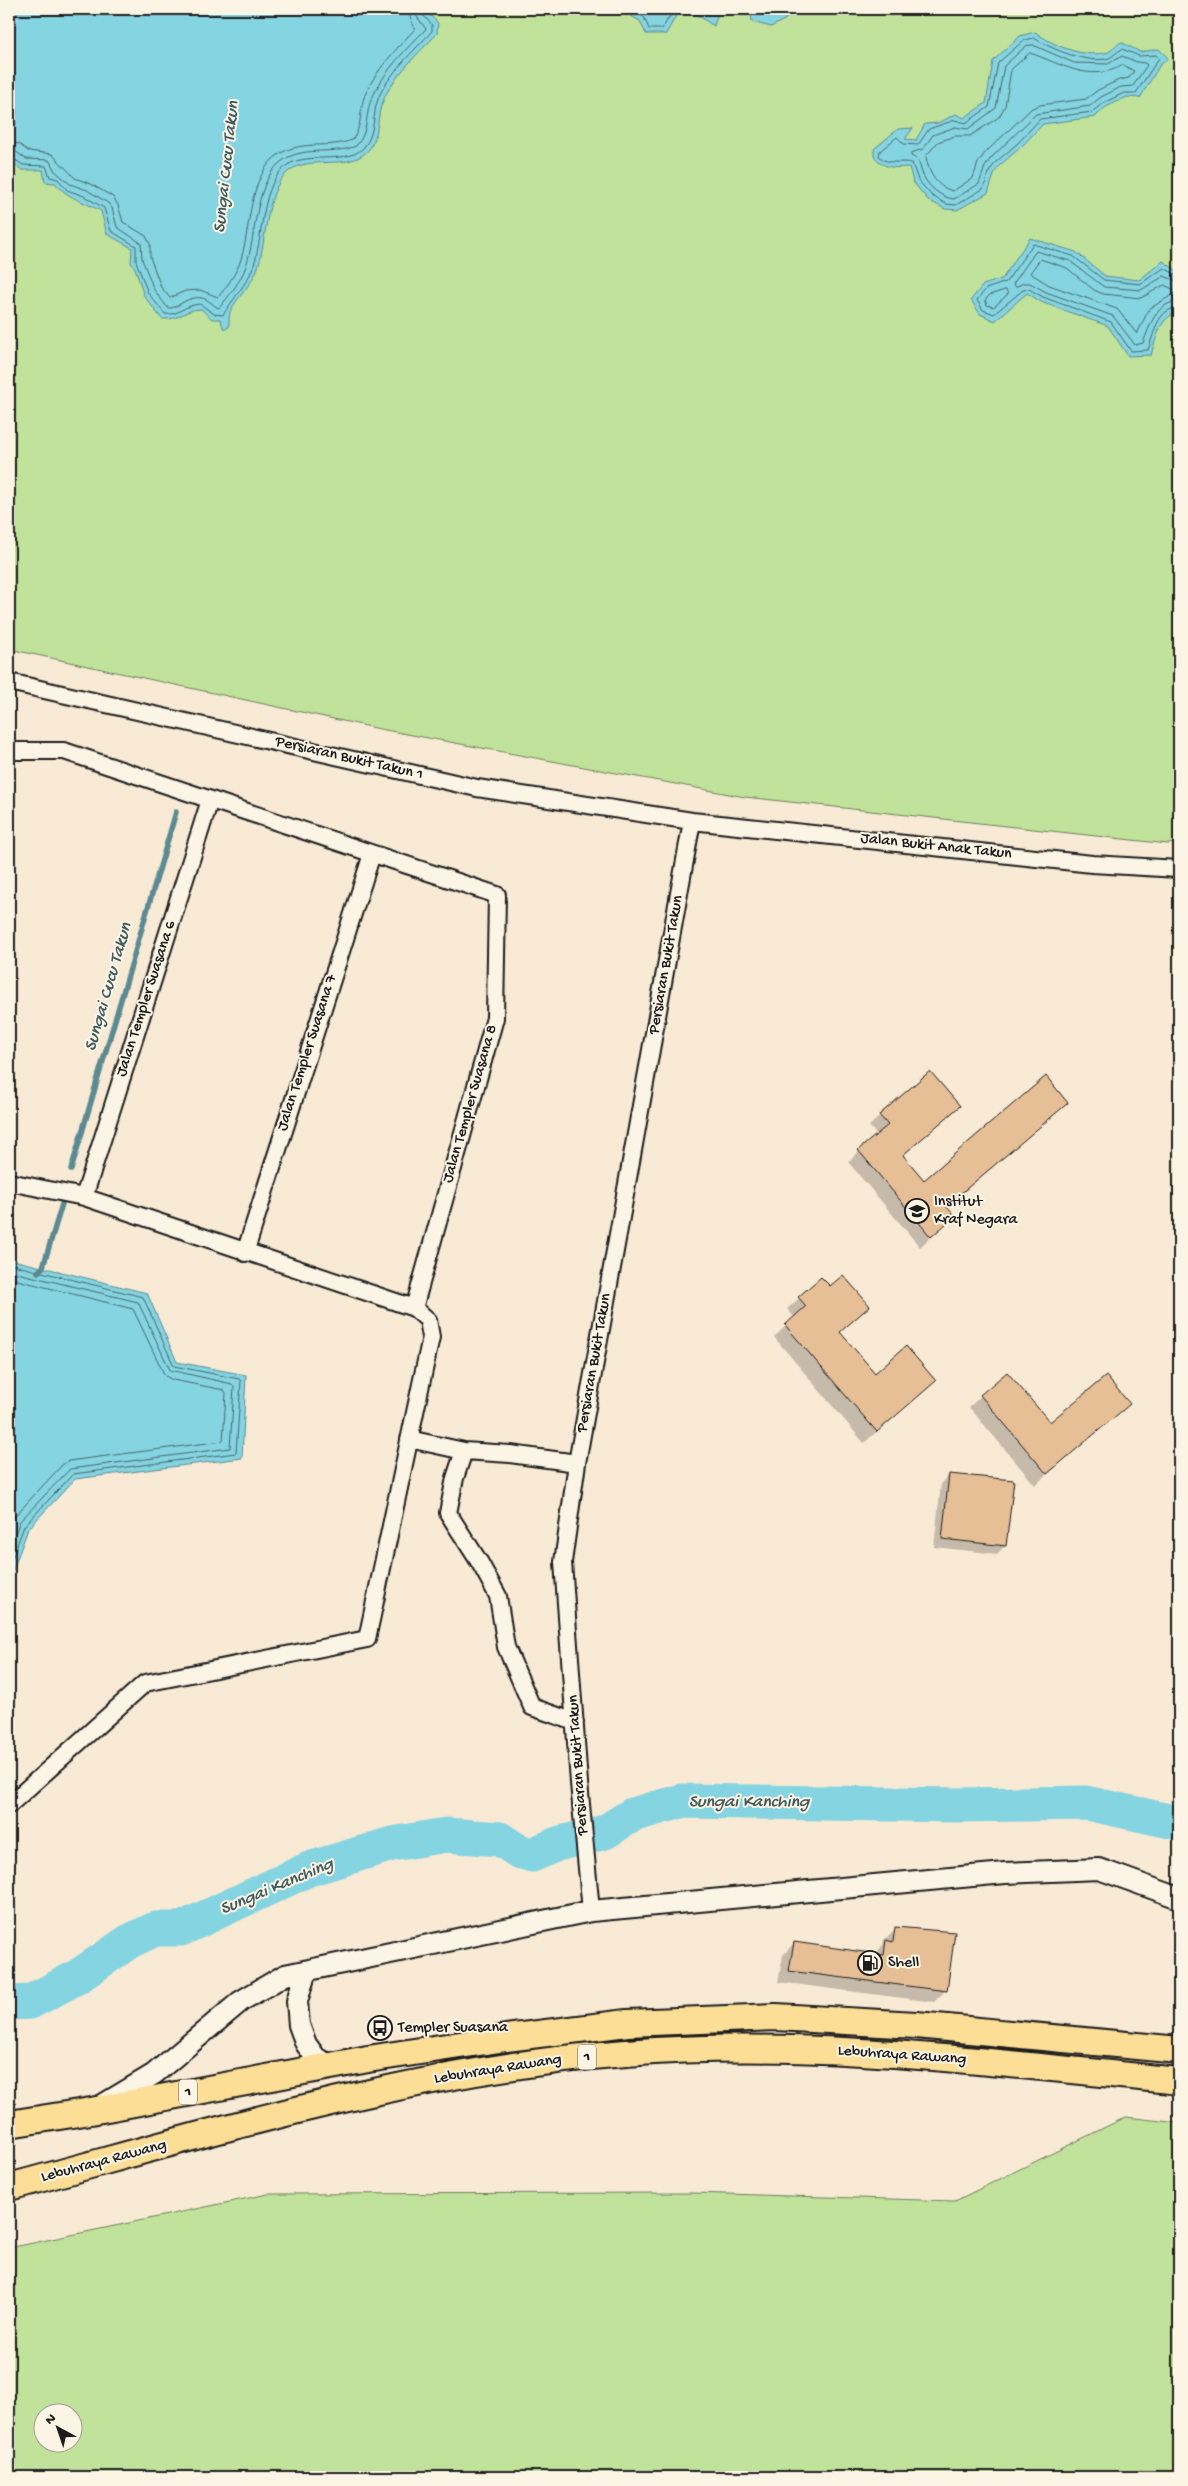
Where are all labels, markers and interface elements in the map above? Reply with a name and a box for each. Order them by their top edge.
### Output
water label: Sungai Cucu Takun [210,99,244,234]
street label: Persiaran Bukit Takun 1 [272,733,425,785]
street label: Jalan Bukit Anak Takun [859,830,1013,864]
street label: Persiaran Bukit Takun [645,894,689,1037]
street label: Jalan Templer Suasana 6 [113,918,181,1079]
water label: Sungai Cucu Takun [81,920,138,1054]
street label: Jalan Templer Suasana 7 [274,972,342,1134]
street label: Jalan Templer Suasana 8 [439,1022,503,1185]
place label: Institut Kraf Negara [934,1193,1018,1230]
school or university icon: Institut Kraf Negara [904,1198,930,1224]
street label: Persiaran Bukit Takun [573,1292,617,1435]
street label: Persiaran Bukit Takun [565,1694,593,1837]
water label: Sungai Kanching [689,1792,811,1813]
water label: Sungai Kanching [217,1853,338,1920]
fuel station icon: Shell [857,1950,883,1976]
place label: Shell [888,1954,919,1973]
bus stop icon: Templer Suasana [367,2015,393,2041]
place label: Templer Suasana [397,2019,509,2038]
street label: Lebuhraya Rawang [837,2042,967,2070]
road number: 1 [578,2044,596,2070]
street label: Lebuhraya Rawang [433,2051,563,2089]
road number: 1 [179,2080,197,2104]
street label: Lebuhraya Rawang [39,2136,169,2188]
north arrow [32,2404,82,2454]
text: N [42,2411,60,2429]

